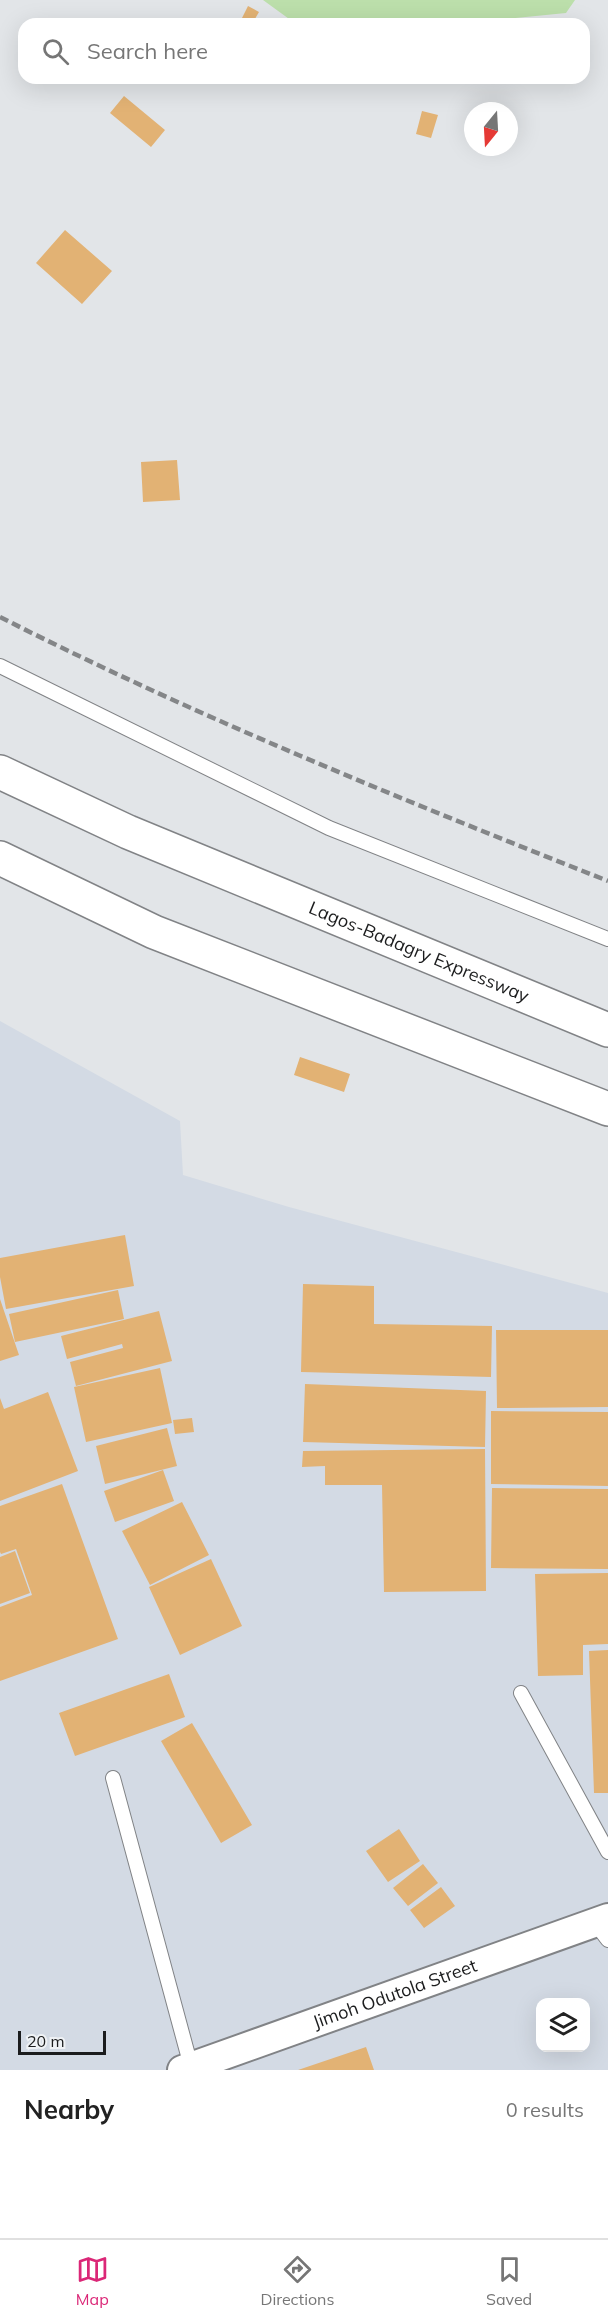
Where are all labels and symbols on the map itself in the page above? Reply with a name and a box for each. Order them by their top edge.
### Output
north arrow [464,102,518,156]
street label: Lagos-Badagry Expressway [306,896,533,1007]
street label: Jimoh Odutola Street [309,1954,480,2033]
scale bar [18,2028,106,2056]

